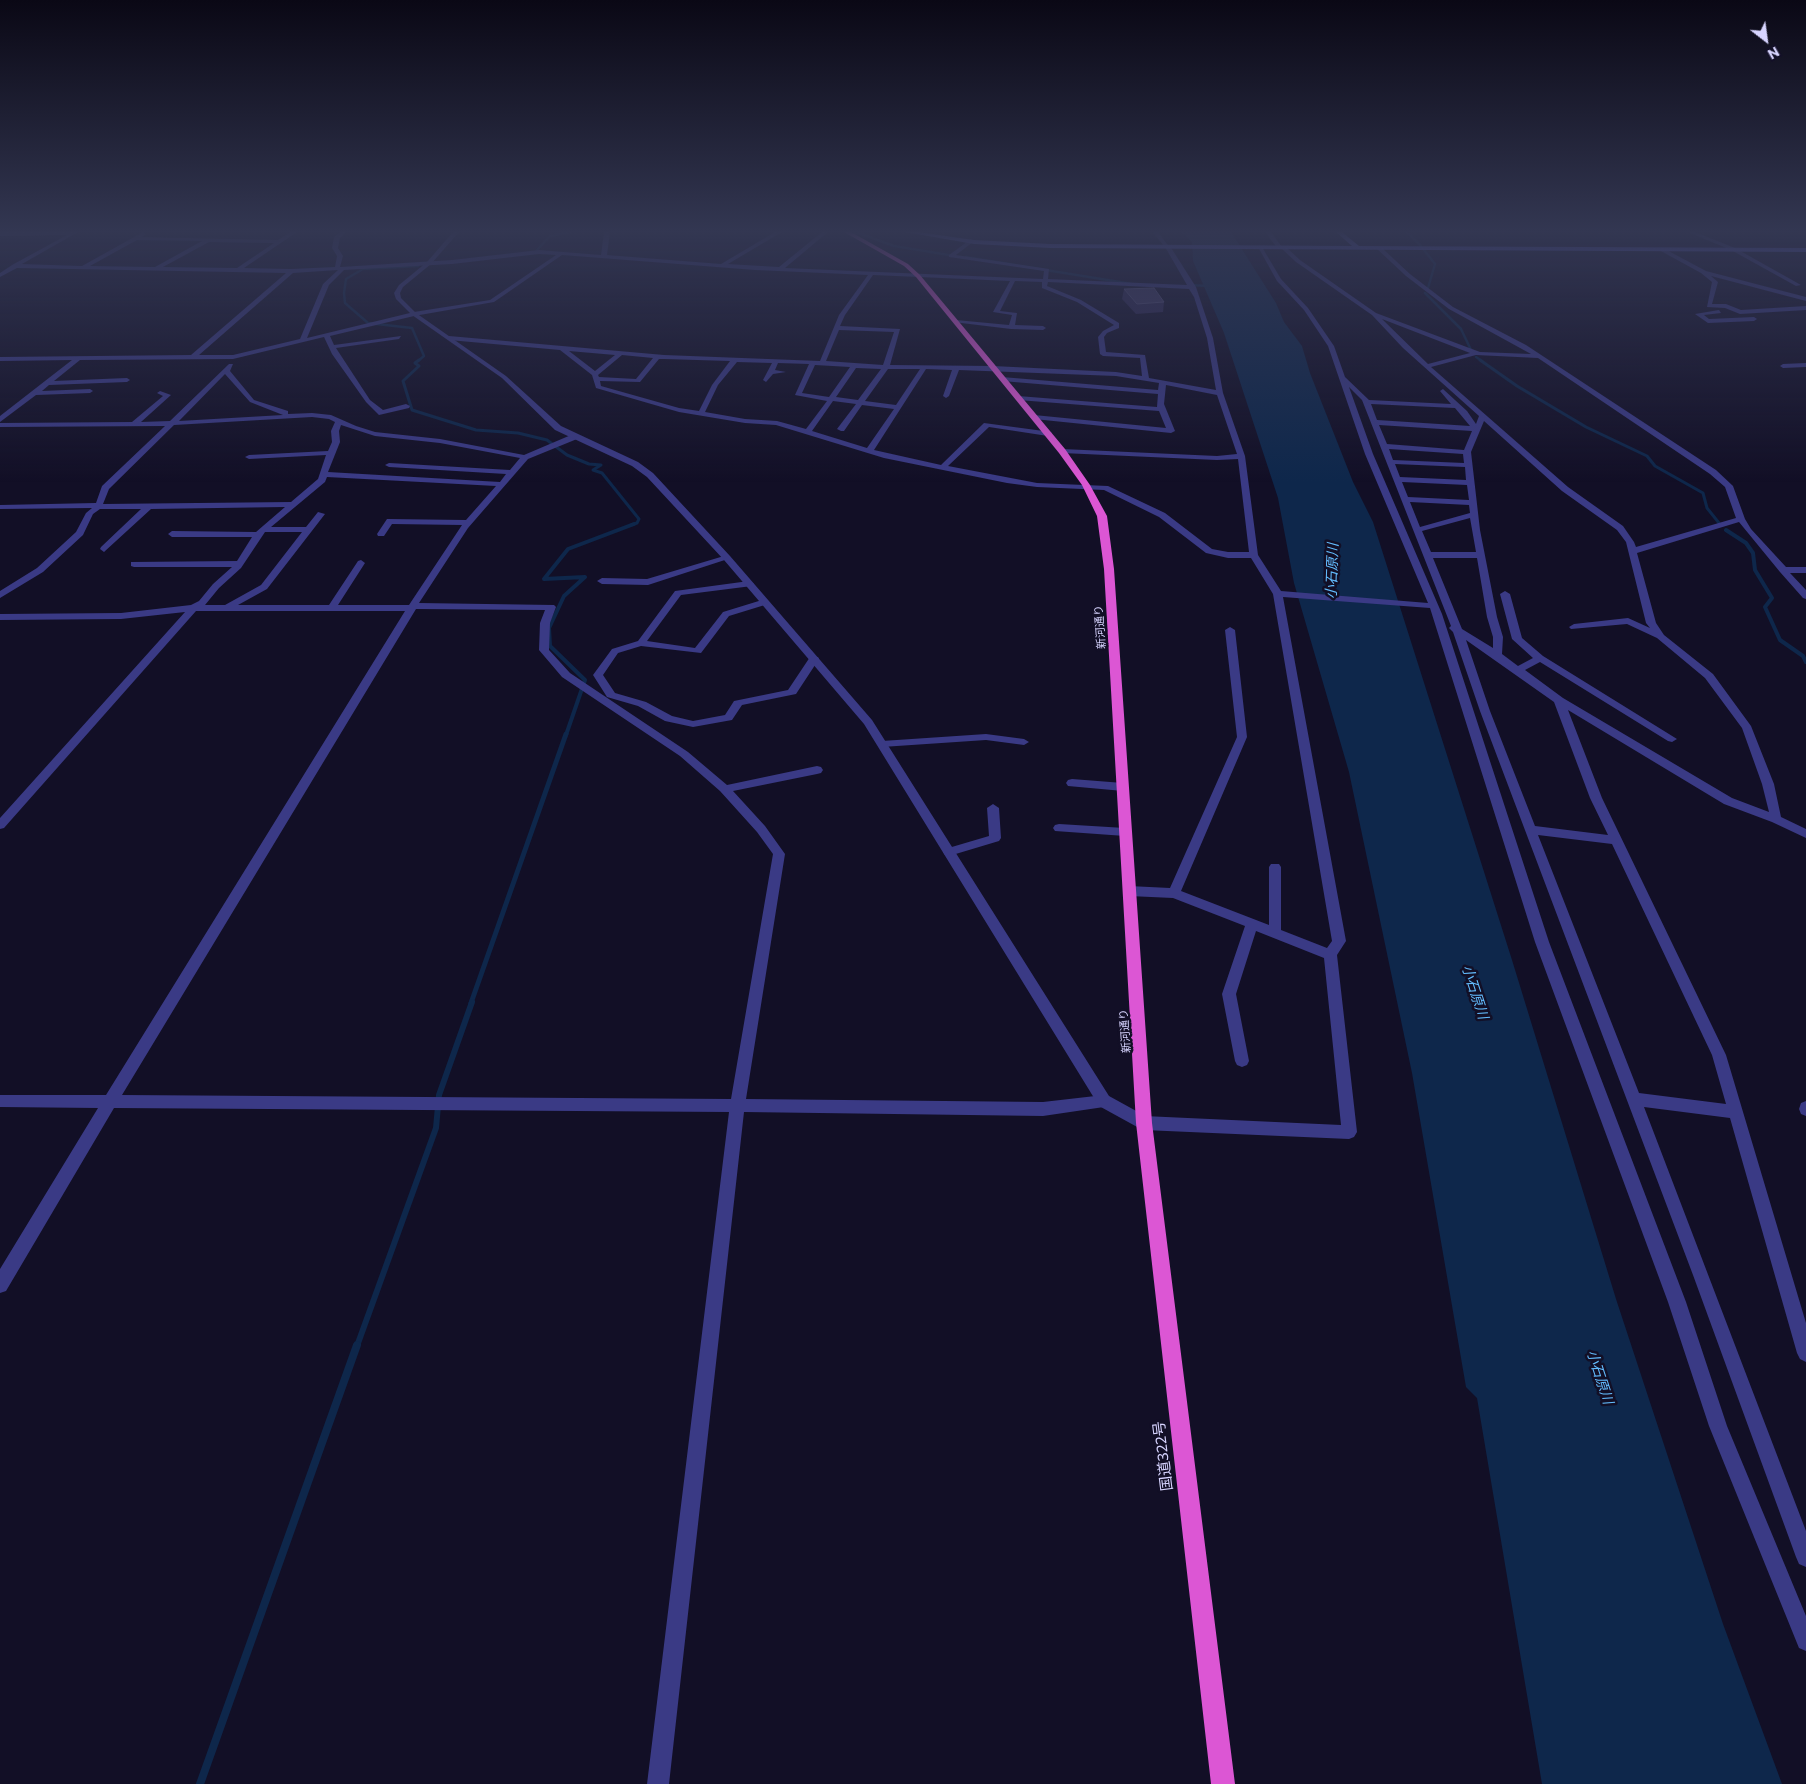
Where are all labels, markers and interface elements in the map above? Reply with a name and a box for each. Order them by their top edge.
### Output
north arrow [1741,15,1791,65]
text: N [1765,43,1783,63]
water label: 小石原川 [1323,543,1341,599]
street label: 新河通り [1092,605,1108,649]
water label: 小石原川 [1458,963,1492,1021]
street label: 新河通り [1117,1009,1133,1053]
water label: 小石原川 [1583,1348,1617,1406]
street label: 国道322号 [1150,1420,1176,1492]

